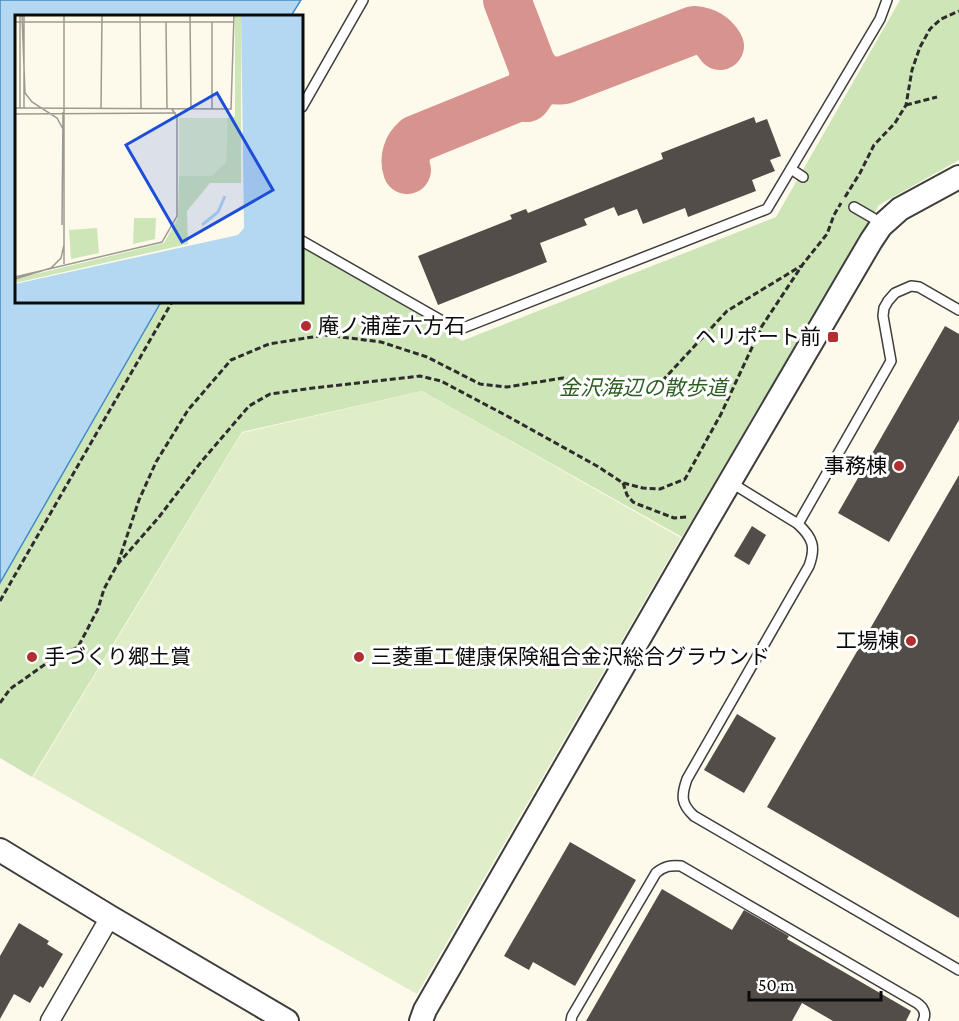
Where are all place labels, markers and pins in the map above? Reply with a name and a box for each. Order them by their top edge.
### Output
place label: 庵ノ浦産六方石 [318,314,465,338]
marker: 庵ノ浦産六方石 [299,319,313,333]
place label: ヘリポート前 [695,325,821,349]
marker: ヘリポート前 [826,330,840,344]
place label: 事務棟 [824,454,887,478]
marker: 事務棟 [892,459,906,473]
place label: 工場棟 [836,629,899,653]
marker: 工場棟 [904,634,918,648]
place label: 手づくり郷土賞 [44,645,191,669]
place label: 三菱重工健康保険組合金沢総合グラウンド [371,645,770,669]
marker: 手づくり郷土賞 [25,650,39,664]
marker: 三菱重工健康保険組合金沢総合グラウンド [352,650,366,664]

